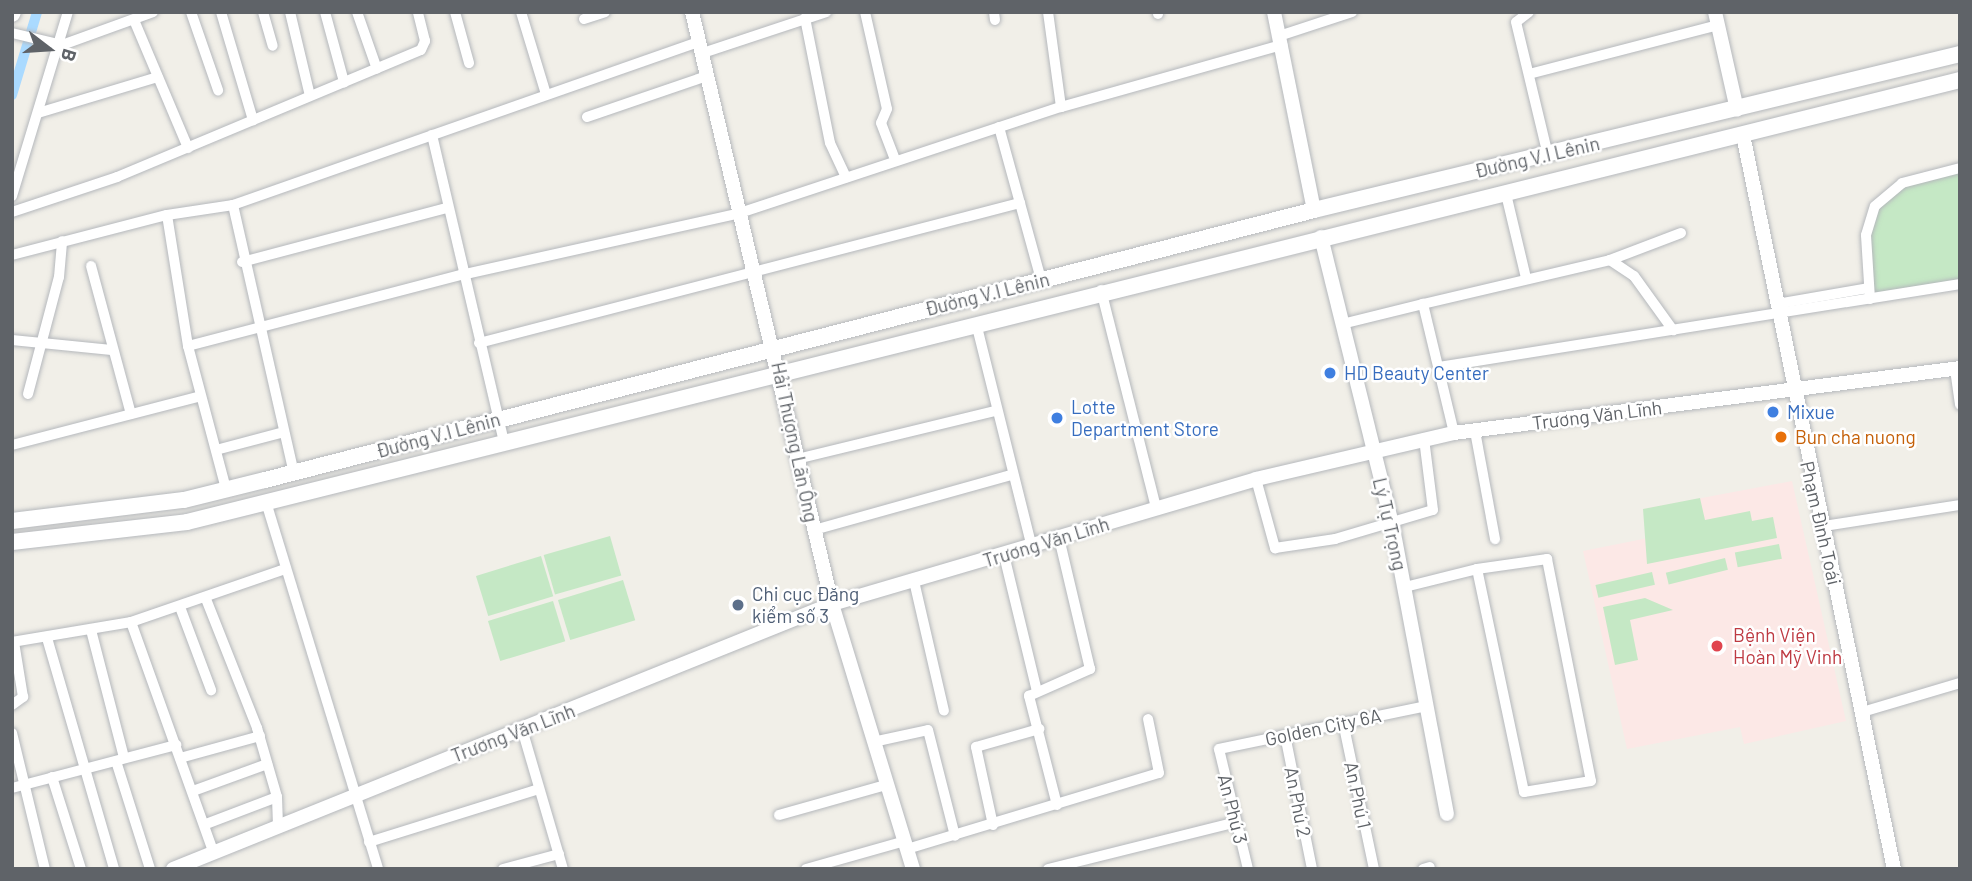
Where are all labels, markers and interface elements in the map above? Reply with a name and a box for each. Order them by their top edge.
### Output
north arrow [14,14,84,84]
text: B [57,46,82,64]
street label: Đường V.I Lênin [1472,132,1602,182]
street label: Đường V.I Lênin [922,267,1052,321]
street label: Hải Thượng Lãn Ông [767,360,823,524]
place label: HD Beauty Center [1344,362,1489,384]
marker: HD Beauty Center [1322,365,1338,381]
place label: Lotte Department Store [1071,396,1219,440]
street label: Trương Văn Lĩnh [1531,396,1663,434]
place label: Mixue [1787,401,1835,423]
marker: Mixue [1765,404,1781,420]
street label: Đường V.I Lênin [373,407,503,463]
marker: Lotte Department Store [1049,410,1065,426]
place label: Bun cha nuong [1795,426,1916,448]
marker: Bun cha nuong [1773,429,1789,445]
street label: Phạm Đình Toái [1796,459,1846,587]
street label: Lý Tự Trọng [1368,475,1412,573]
street label: Trương Văn Lĩnh [980,512,1112,572]
place label: Chi cục Đăng kiểm số 3 [752,583,859,627]
marker: Chi cục Đăng kiểm số 3 [730,597,746,613]
place label: Bệnh Viện Hoàn Mỹ Vinh [1733,624,1842,668]
marker: Bệnh Viện Hoàn Mỹ Vinh [1707,636,1727,656]
street label: Trương Văn Lĩnh [448,699,578,767]
street label: Golden City 6A [1263,704,1383,750]
street label: An Phú 1 [1340,759,1376,831]
street label: An Phú 2 [1280,765,1316,839]
street label: An Phú 3 [1213,772,1253,846]

